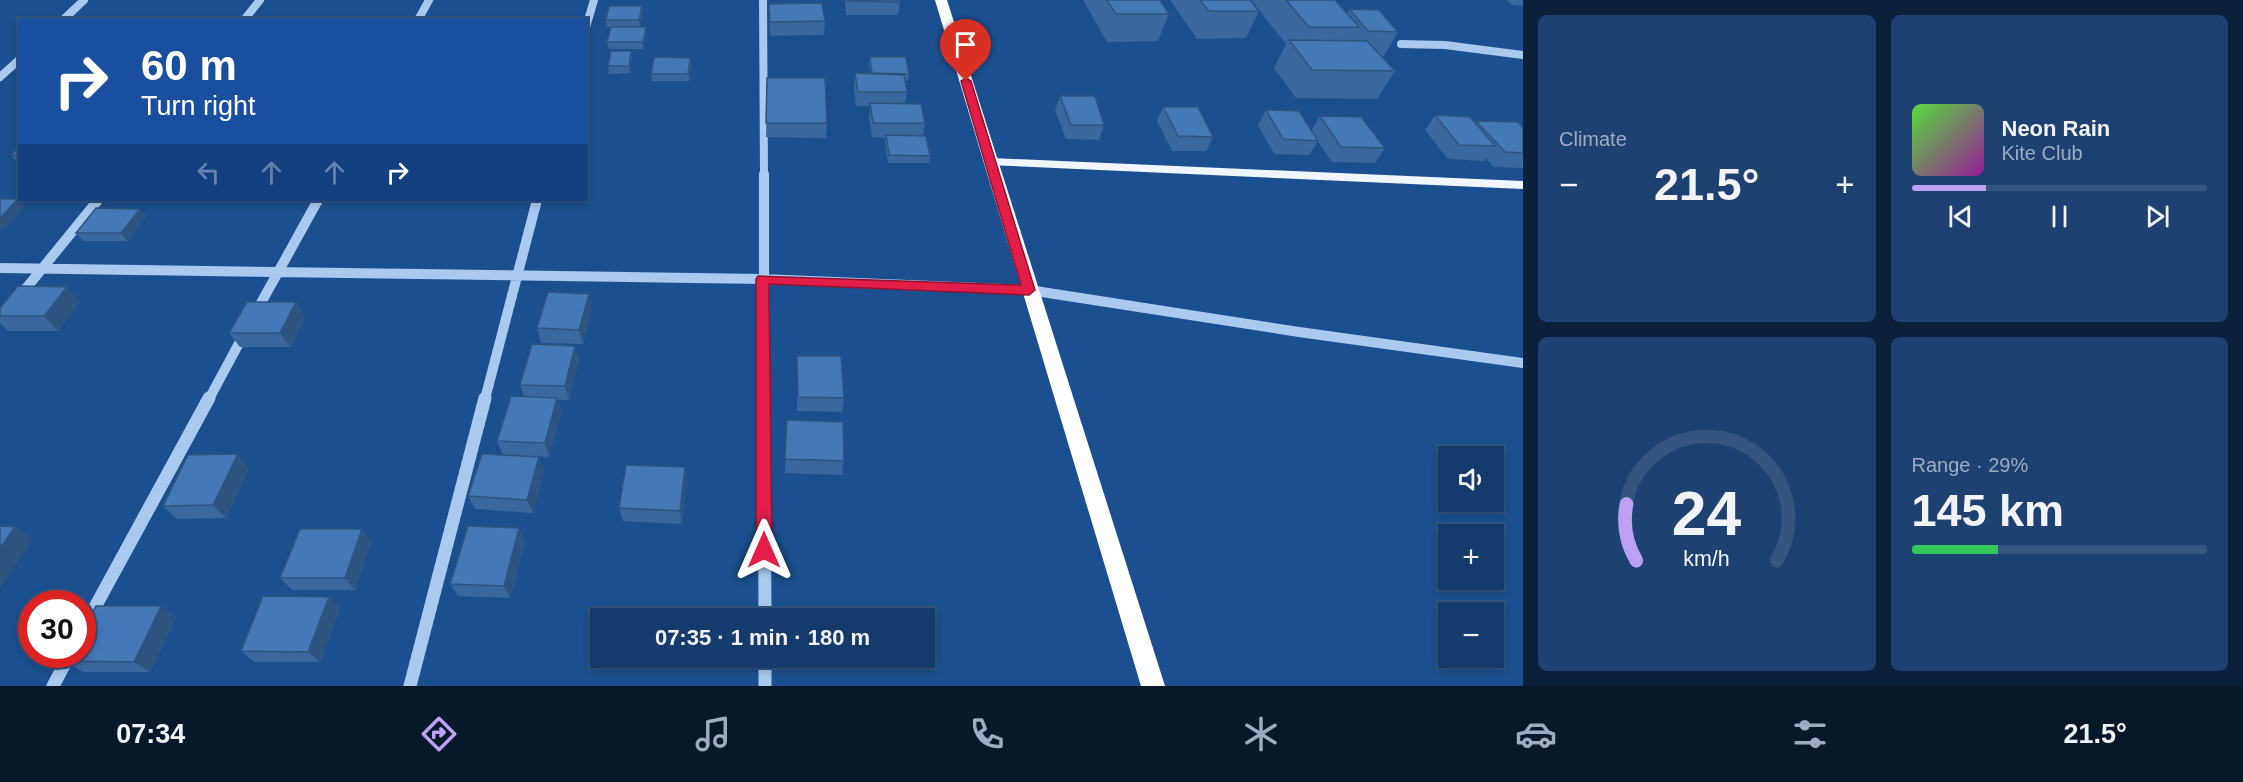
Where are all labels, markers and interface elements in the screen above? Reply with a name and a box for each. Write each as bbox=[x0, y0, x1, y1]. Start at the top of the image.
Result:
pin bbox=[940, 19, 991, 81]
icon: arrive bbox=[949, 28, 982, 61]
icon: right bbox=[42, 42, 120, 120]
text: 60 m bbox=[141, 42, 237, 89]
text: Turn right bbox=[141, 91, 256, 121]
text: Neon Rain bbox=[2002, 116, 2110, 141]
text: Climate bbox=[1559, 128, 1627, 150]
text: Kite Club bbox=[2002, 142, 2083, 164]
icon: left bbox=[192, 156, 225, 189]
icon: ahead bbox=[255, 156, 288, 189]
icon: ahead bbox=[318, 156, 351, 189]
icon: right bbox=[381, 156, 414, 189]
text: 21.5° bbox=[1654, 159, 1760, 210]
text: − bbox=[1559, 166, 1578, 203]
text: + bbox=[1835, 166, 1855, 203]
icon: previous bbox=[1944, 200, 1977, 233]
icon: pause bbox=[2043, 200, 2076, 233]
icon: next bbox=[2141, 200, 2174, 233]
map controls bbox=[1438, 446, 1504, 668]
button: sound bbox=[1438, 446, 1504, 512]
text: Range · 29% bbox=[1912, 454, 2028, 476]
text: 24 bbox=[1672, 479, 1742, 548]
text: 145 km bbox=[1912, 485, 2064, 536]
position arrow bbox=[732, 518, 796, 582]
button: + bbox=[1438, 524, 1504, 590]
text: km/h bbox=[1684, 547, 1730, 571]
speed limit sign: 30 bbox=[18, 590, 96, 668]
button: − bbox=[1438, 602, 1504, 668]
text: 07:35 · 1 min · 180 m bbox=[655, 625, 870, 650]
icon: directions bbox=[418, 713, 460, 755]
icon: music bbox=[692, 713, 734, 755]
icon: phone bbox=[966, 713, 1008, 755]
icon: climate bbox=[1240, 713, 1282, 755]
icon: car bbox=[1515, 713, 1557, 755]
icon: filters bbox=[1789, 713, 1831, 755]
text: 07:34 bbox=[116, 719, 185, 749]
text: 21.5° bbox=[2063, 719, 2127, 749]

